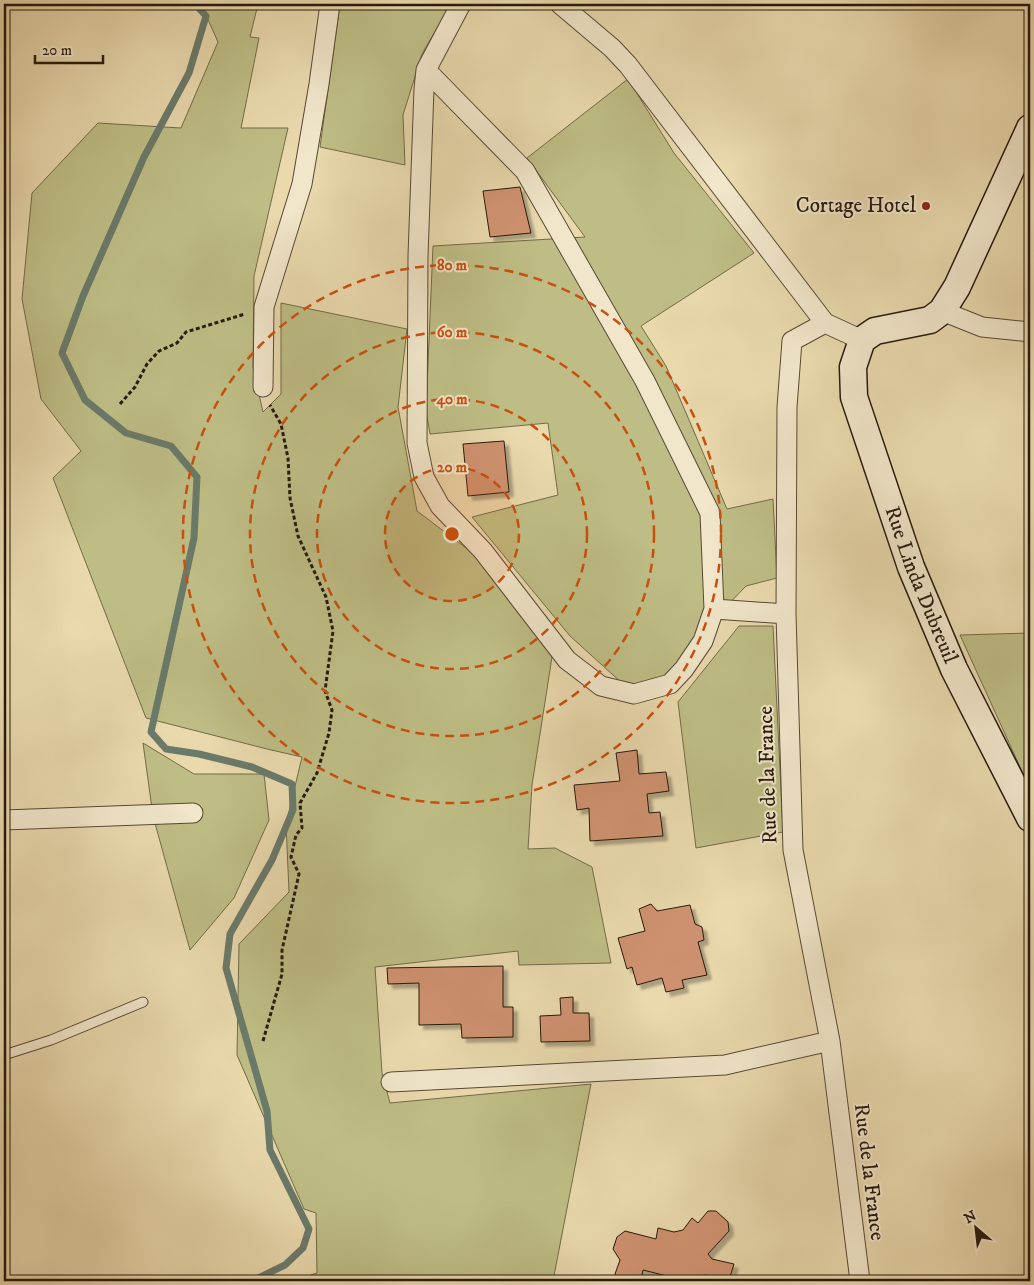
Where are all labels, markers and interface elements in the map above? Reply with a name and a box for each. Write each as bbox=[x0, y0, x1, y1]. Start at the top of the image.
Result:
scale bar bbox=[35, 32, 102, 64]
text: 20 m bbox=[42, 41, 72, 60]
place label: Cortage Hotel bbox=[796, 193, 917, 219]
marker: Cortage Hotel bbox=[920, 200, 932, 212]
text: 80 m bbox=[437, 256, 468, 275]
text: 60 m bbox=[437, 323, 468, 342]
text: 40 m bbox=[435, 390, 468, 409]
text: 20 m bbox=[437, 458, 468, 477]
street label: Rue Linda Dubreuil bbox=[879, 503, 963, 668]
centre of rings bbox=[443, 525, 461, 543]
street label: Rue de la France bbox=[753, 705, 783, 844]
street label: Rue de la France bbox=[848, 1102, 890, 1242]
north arrow bbox=[952, 1202, 1002, 1252]
text: N bbox=[961, 1207, 980, 1228]

